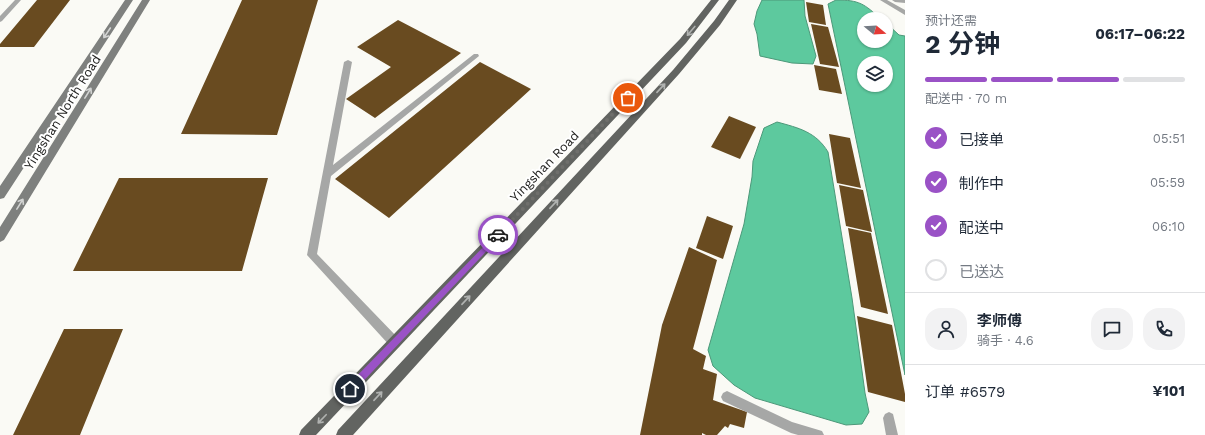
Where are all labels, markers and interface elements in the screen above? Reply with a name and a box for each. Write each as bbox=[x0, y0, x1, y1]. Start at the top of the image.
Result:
north arrow bbox=[857, 12, 893, 48]
map controls bbox=[857, 12, 893, 92]
text: 预计还需 bbox=[925, 13, 977, 28]
one-way arrow bbox=[687, 25, 696, 36]
text: 06:17–06:22 bbox=[1095, 25, 1185, 43]
one-way arrow bbox=[103, 27, 112, 38]
text: 2 分钟 bbox=[925, 29, 1000, 59]
street label: Yingshan North Road bbox=[21, 52, 104, 172]
button: layers bbox=[857, 56, 893, 92]
pin bbox=[611, 81, 645, 115]
one-way arrow bbox=[656, 83, 666, 93]
one-way arrow bbox=[85, 87, 93, 99]
icon: bag bbox=[617, 87, 639, 109]
text: 配送中 · 70 m bbox=[925, 91, 1007, 106]
icon: check bbox=[925, 127, 947, 149]
street label: Yingshan Road bbox=[507, 128, 582, 205]
text: 已接单 bbox=[959, 131, 1004, 149]
text: 05:51 bbox=[1153, 131, 1185, 146]
icon: check bbox=[925, 171, 947, 193]
text: 制作中 bbox=[959, 175, 1004, 193]
text: 05:59 bbox=[1150, 175, 1185, 190]
one-way arrow bbox=[17, 198, 25, 210]
one-way arrow bbox=[549, 200, 558, 210]
courier bbox=[478, 215, 518, 255]
icon: check bbox=[925, 215, 947, 237]
text: 配送中 bbox=[959, 219, 1004, 237]
text: 06:10 bbox=[1152, 219, 1185, 234]
icon: car bbox=[487, 224, 509, 246]
text: 已送达 bbox=[959, 263, 1004, 281]
one-way arrow bbox=[462, 295, 471, 305]
button: person bbox=[925, 308, 967, 350]
button: chat bbox=[1091, 308, 1133, 350]
button: phone bbox=[1143, 308, 1185, 350]
text: 李师傅 bbox=[977, 312, 1022, 330]
text: 骑手 · 4.6 bbox=[977, 333, 1034, 348]
pin bbox=[333, 372, 367, 406]
icon: home bbox=[339, 378, 361, 400]
text: ¥101 bbox=[1152, 382, 1185, 400]
text: 订单 #6579 bbox=[925, 383, 1005, 401]
one-way arrow bbox=[374, 391, 383, 401]
one-way arrow bbox=[317, 414, 327, 424]

